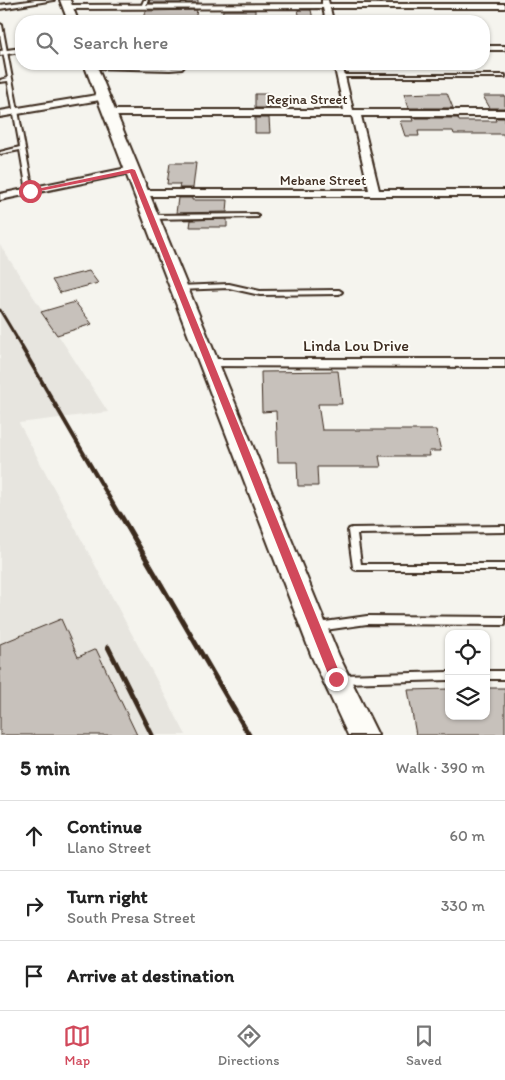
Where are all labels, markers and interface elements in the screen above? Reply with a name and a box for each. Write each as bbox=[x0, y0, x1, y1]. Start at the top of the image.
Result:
search box bbox=[15, 15, 490, 70]
icon: search bbox=[33, 29, 61, 57]
text: Search here bbox=[73, 31, 168, 54]
street label: Regina Street bbox=[267, 91, 347, 108]
street label: Mebane Street bbox=[280, 172, 366, 189]
route start bbox=[19, 180, 42, 203]
street label: Linda Lou Drive bbox=[303, 336, 409, 355]
map controls bbox=[445, 630, 490, 720]
button: locate bbox=[445, 630, 490, 675]
route end bbox=[325, 668, 348, 691]
button: layers bbox=[445, 675, 490, 720]
text: 5 min bbox=[20, 755, 70, 780]
text: Walk · 390 m bbox=[396, 758, 485, 777]
text: Continue bbox=[67, 815, 142, 838]
icon: ahead bbox=[20, 822, 48, 850]
text: 60 m bbox=[450, 826, 485, 845]
text: Llano Street bbox=[67, 838, 151, 857]
text: Turn right bbox=[67, 885, 148, 908]
icon: right bbox=[20, 892, 48, 920]
text: 330 m bbox=[441, 896, 485, 915]
text: South Presa Street bbox=[67, 908, 196, 927]
icon: arrive bbox=[20, 962, 48, 990]
text: Arrive at destination bbox=[67, 964, 234, 987]
tab: Map bbox=[63, 1022, 91, 1069]
tab: Directions bbox=[218, 1022, 279, 1069]
tab: Saved bbox=[406, 1022, 442, 1069]

